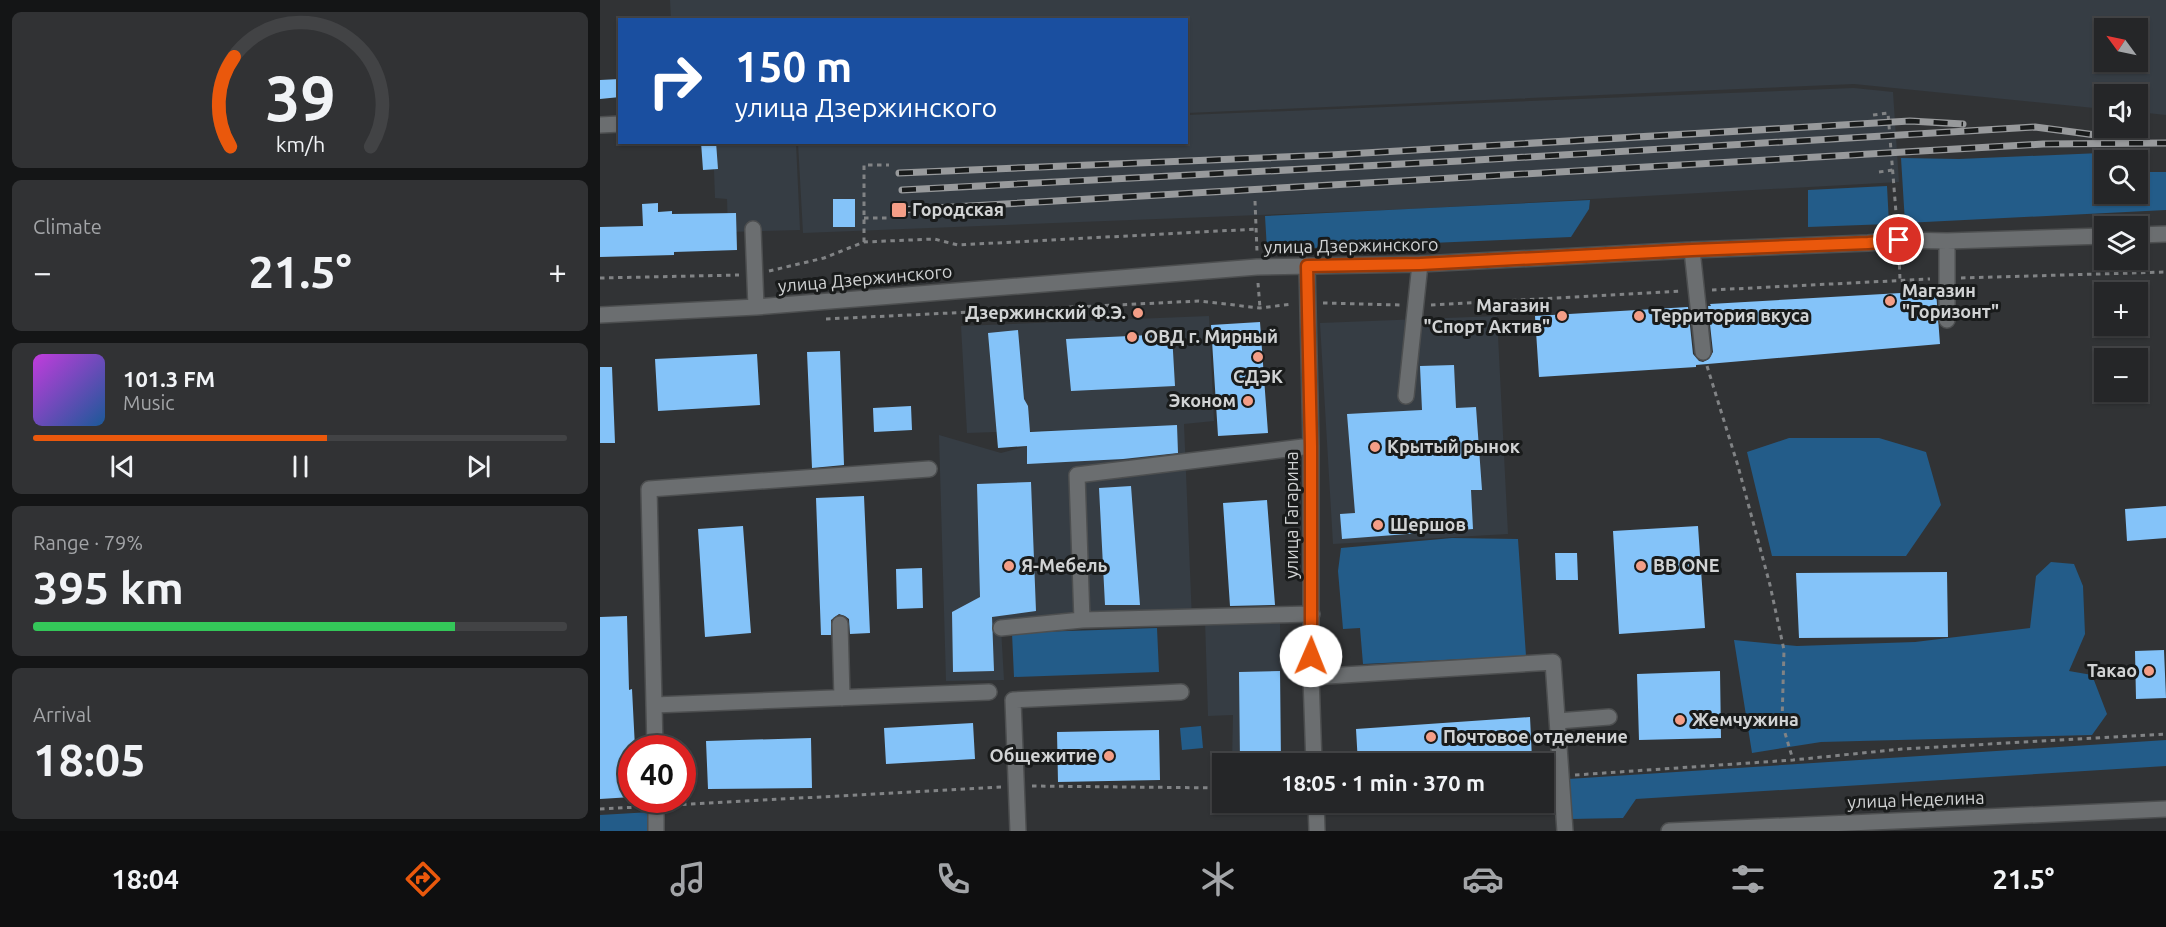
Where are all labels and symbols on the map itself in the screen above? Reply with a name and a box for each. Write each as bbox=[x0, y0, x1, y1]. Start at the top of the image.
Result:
north arrow bbox=[2094, 18, 2148, 72]
place label: Городская bbox=[912, 199, 1004, 219]
marker: Городская bbox=[890, 201, 908, 219]
pin bbox=[1873, 214, 1924, 265]
street label: улица Дзержинского bbox=[1263, 233, 1439, 257]
street label: улица Дзержинского bbox=[777, 260, 953, 296]
place label: Магазин "Горизонт" bbox=[1902, 280, 1999, 321]
marker: Магазин "Горизонт" bbox=[1883, 294, 1897, 308]
place label: Магазин "Спорт Актив" bbox=[1423, 295, 1550, 336]
place label: Дзержинский Ф.Э. bbox=[965, 302, 1126, 322]
place label: Территория вкуса bbox=[1651, 305, 1810, 325]
marker: Дзержинский Ф.Э. bbox=[1131, 306, 1145, 320]
marker: Магазин "Спорт Актив" bbox=[1555, 309, 1569, 323]
marker: Территория вкуса bbox=[1632, 309, 1646, 323]
place label: ОВД г. Мирный bbox=[1144, 326, 1278, 346]
marker: ОВД г. Мирный bbox=[1125, 330, 1139, 344]
marker: СДЭК bbox=[1251, 350, 1265, 364]
place label: СДЭК bbox=[1233, 366, 1283, 386]
place label: Эконом bbox=[1169, 390, 1236, 410]
marker: Эконом bbox=[1241, 394, 1255, 408]
place label: Крытый рынок bbox=[1387, 436, 1521, 456]
marker: Крытый рынок bbox=[1368, 440, 1382, 454]
street label: улица Гагарина bbox=[1281, 451, 1301, 579]
place label: Шершов bbox=[1390, 514, 1466, 534]
marker: Шершов bbox=[1371, 518, 1385, 532]
place label: Я-Мебель bbox=[1021, 555, 1108, 575]
place label: BB ONE bbox=[1653, 555, 1720, 575]
marker: Я-Мебель bbox=[1002, 559, 1016, 573]
marker: BB ONE bbox=[1634, 559, 1648, 573]
position arrow bbox=[1279, 624, 1343, 688]
place label: Такао bbox=[2087, 660, 2137, 680]
marker: Такао bbox=[2142, 664, 2156, 678]
place label: Жемчужина bbox=[1692, 709, 1799, 729]
marker: Жемчужина bbox=[1673, 713, 1687, 727]
place label: Почтовое отделение bbox=[1443, 726, 1628, 746]
marker: Почтовое отделение bbox=[1424, 730, 1438, 744]
speed limit sign: 40 bbox=[618, 735, 696, 813]
place label: Общежитие bbox=[990, 745, 1097, 765]
marker: Общежитие bbox=[1102, 749, 1116, 763]
street label: улица Неделина bbox=[1847, 787, 1985, 811]

